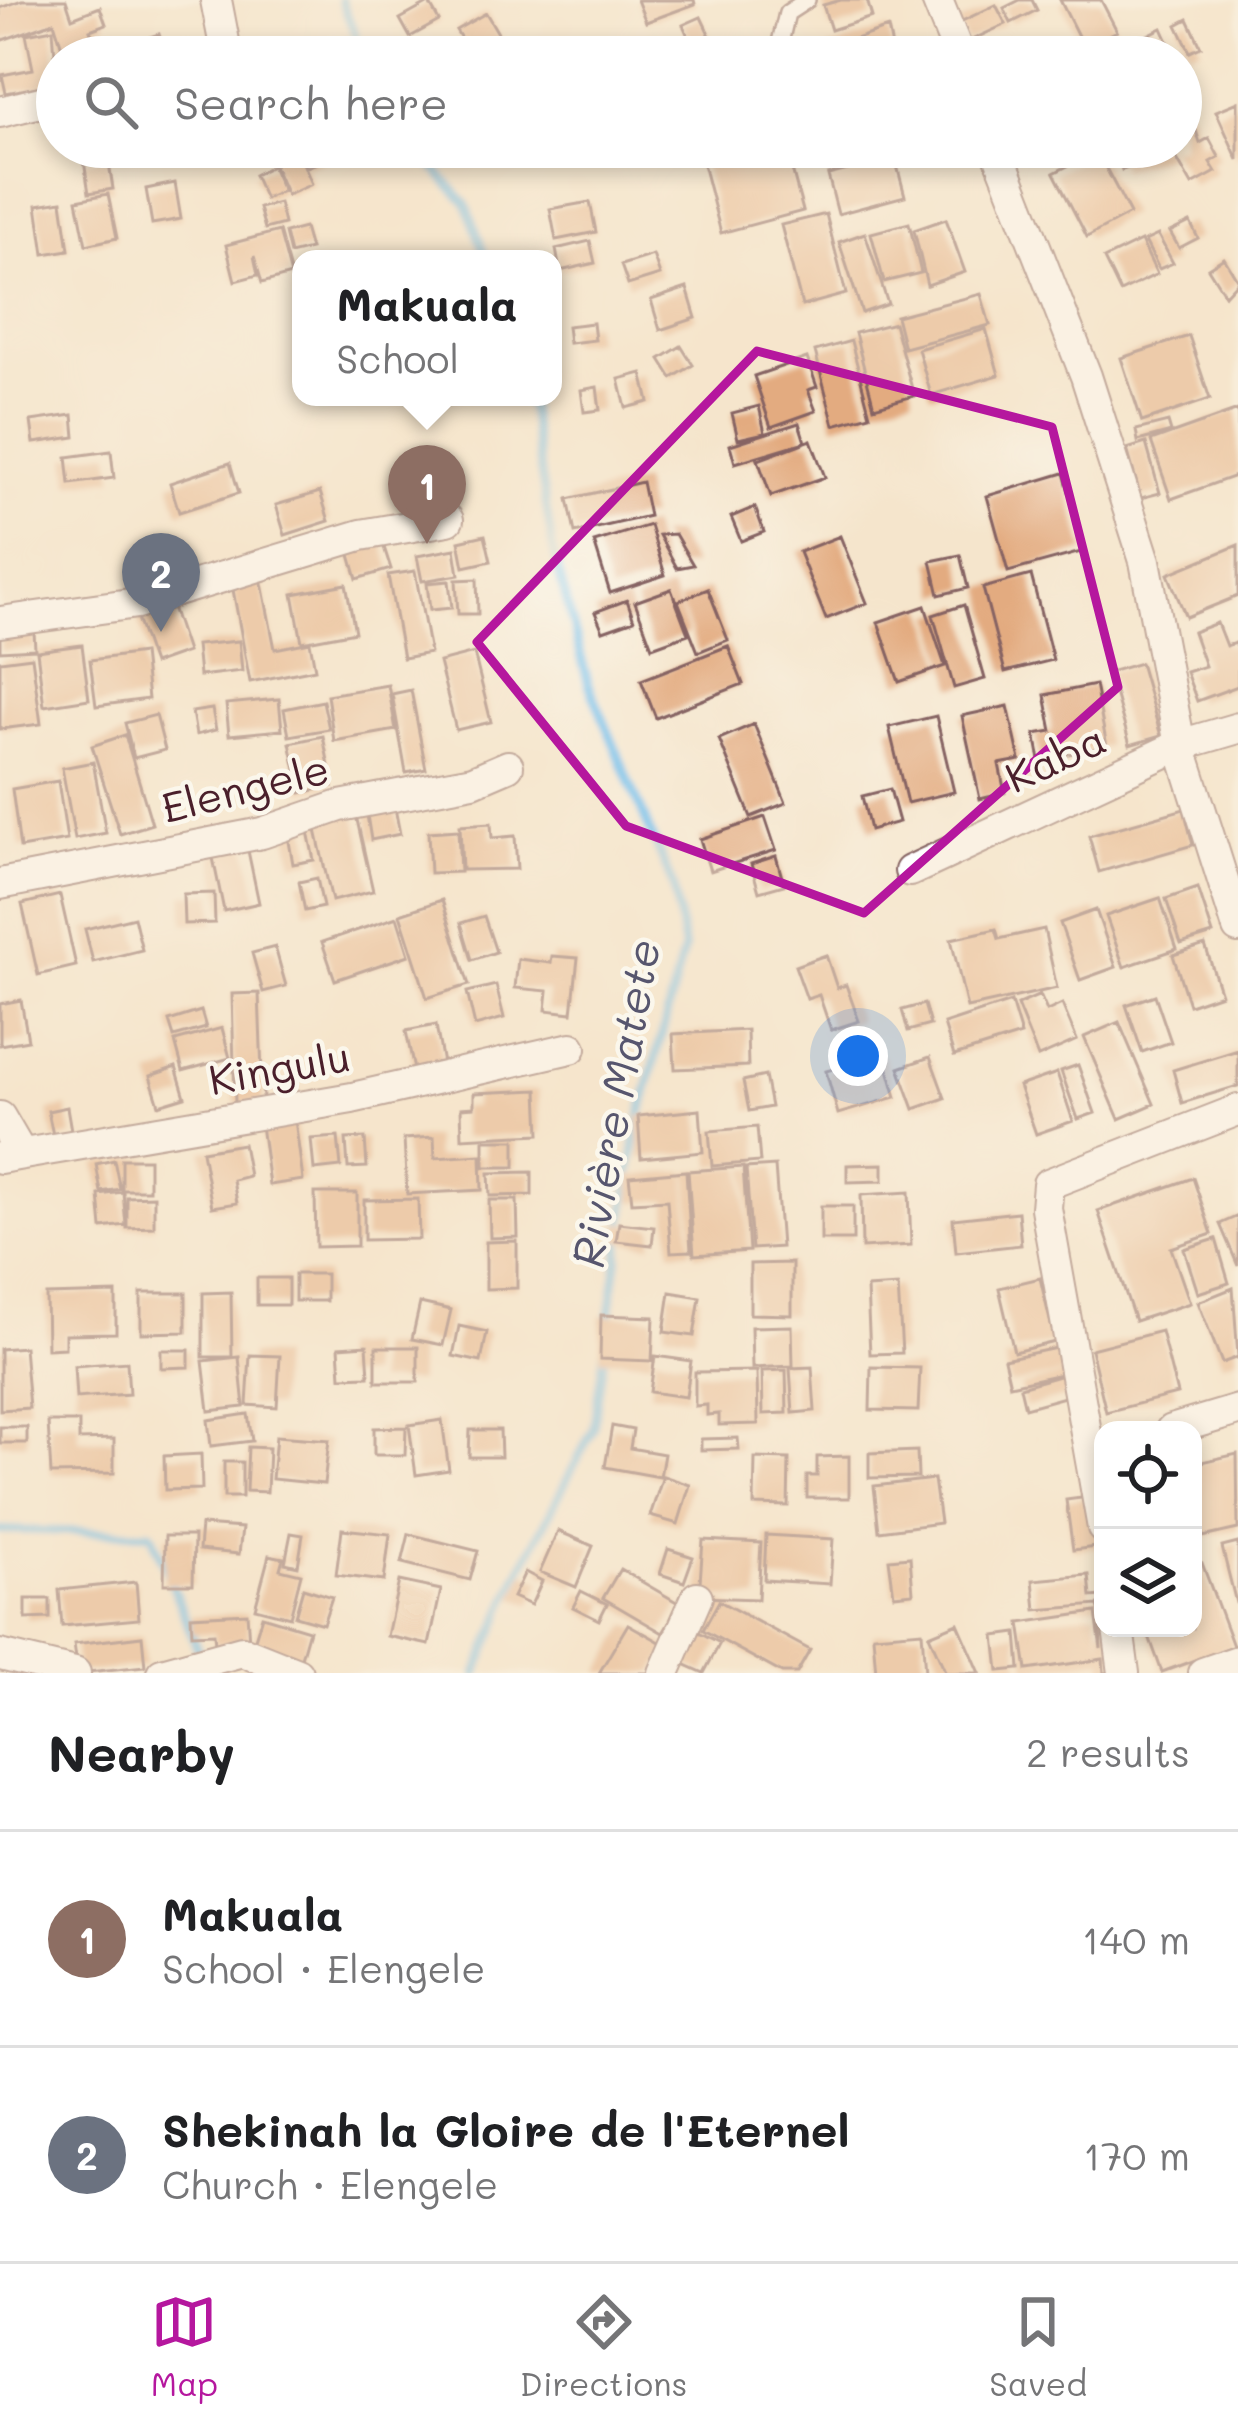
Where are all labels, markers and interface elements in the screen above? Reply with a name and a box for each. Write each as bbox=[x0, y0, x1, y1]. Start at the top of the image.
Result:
search box bbox=[36, 36, 1202, 168]
icon: search bbox=[78, 69, 144, 135]
text: Search here bbox=[174, 73, 448, 131]
popup bbox=[292, 250, 562, 406]
text: Makuala bbox=[336, 274, 518, 332]
text: School bbox=[336, 332, 459, 383]
pin: 1 bbox=[388, 445, 466, 544]
pin: 2 bbox=[122, 533, 200, 632]
street label: Kaba bbox=[996, 710, 1114, 804]
street label: Elengele bbox=[155, 740, 335, 834]
water label: Rivière Matete bbox=[557, 934, 671, 1272]
your location bbox=[828, 1026, 888, 1086]
street label: Kingulu bbox=[204, 1028, 354, 1106]
map controls bbox=[1094, 1421, 1202, 1637]
button: locate bbox=[1094, 1421, 1202, 1529]
button: layers bbox=[1094, 1529, 1202, 1637]
text: Nearby bbox=[48, 1718, 235, 1785]
text: 2 results bbox=[1026, 1726, 1190, 1777]
text: Makuala bbox=[162, 1884, 344, 1942]
text: 1 bbox=[78, 1913, 96, 1964]
text: 140 m bbox=[1082, 1913, 1190, 1964]
text: School · Elengele bbox=[162, 1942, 485, 1993]
text: Shekinah la Gloire de l'Eternel bbox=[162, 2100, 850, 2158]
text: 2 bbox=[76, 2129, 98, 2180]
text: 170 m bbox=[1083, 2129, 1190, 2180]
text: Church · Elengele bbox=[162, 2158, 498, 2209]
tab: Map bbox=[151, 2289, 218, 2404]
tab: Directions bbox=[520, 2289, 687, 2404]
tab: Saved bbox=[989, 2289, 1087, 2404]

